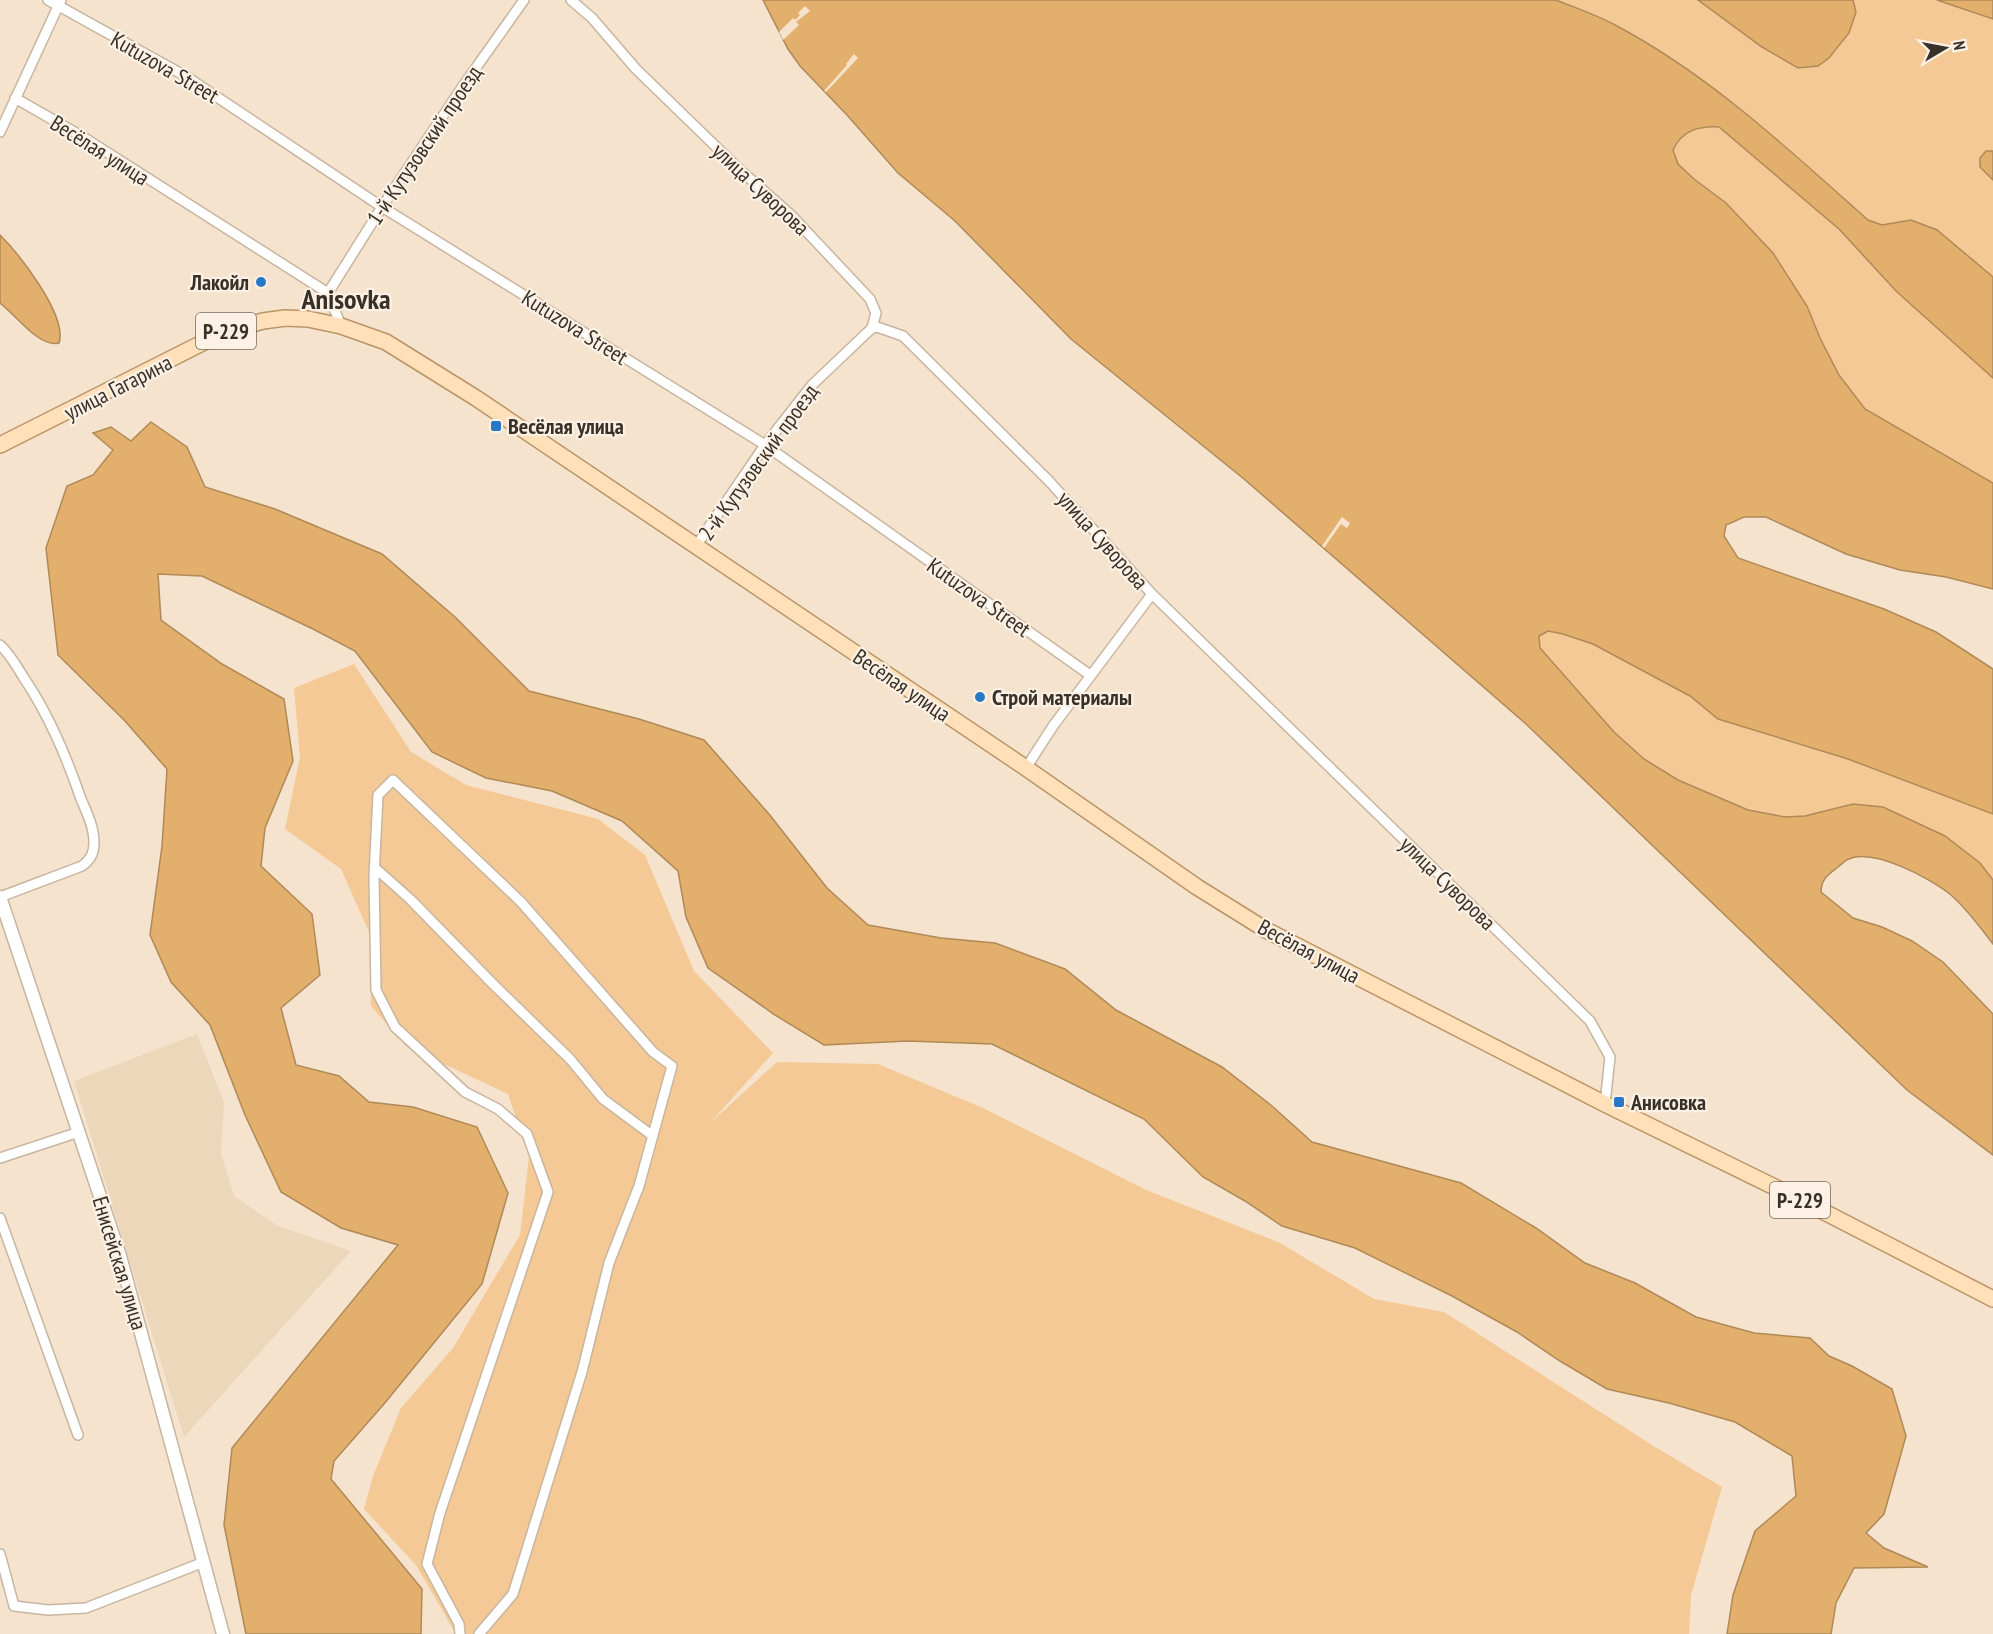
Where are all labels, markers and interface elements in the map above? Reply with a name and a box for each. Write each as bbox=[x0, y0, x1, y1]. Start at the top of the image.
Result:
north arrow bbox=[1915, 18, 1975, 78]
street label: Kutuzova Street bbox=[106, 25, 224, 109]
text: N bbox=[1949, 39, 1970, 51]
street label: 1-й Кутузовский проезд bbox=[360, 60, 488, 230]
street label: Весёлая улица bbox=[45, 109, 155, 191]
street label: улица Суворова bbox=[706, 137, 816, 241]
place label: Лакойл bbox=[190, 268, 249, 296]
marker: Лакойл bbox=[254, 275, 268, 289]
district label: Anisovka bbox=[300, 280, 391, 317]
street label: Kutuzova Street bbox=[517, 283, 633, 371]
road number: Р-229 bbox=[196, 313, 256, 349]
street label: улица Гагарина bbox=[59, 348, 177, 426]
street label: 2-й Кутузовский проезд bbox=[692, 378, 824, 546]
place label: Весёлая улица bbox=[508, 412, 624, 440]
marker: Весёлая улица bbox=[489, 419, 503, 433]
street label: улица Суворова bbox=[1051, 485, 1155, 595]
street label: Kutuzova Street bbox=[922, 551, 1036, 643]
street label: Весёлая улица bbox=[848, 642, 956, 728]
place label: Строй материалы bbox=[992, 683, 1132, 711]
marker: Строй материалы bbox=[973, 690, 987, 704]
street label: улица Суворова bbox=[1394, 830, 1502, 936]
street label: Весёлая улица bbox=[1253, 912, 1365, 990]
place label: Анисовка bbox=[1630, 1088, 1706, 1116]
marker: Анисовка bbox=[1612, 1095, 1626, 1109]
road number: Р-229 bbox=[1770, 1182, 1830, 1218]
street label: Енисейская улица bbox=[86, 1193, 154, 1333]

